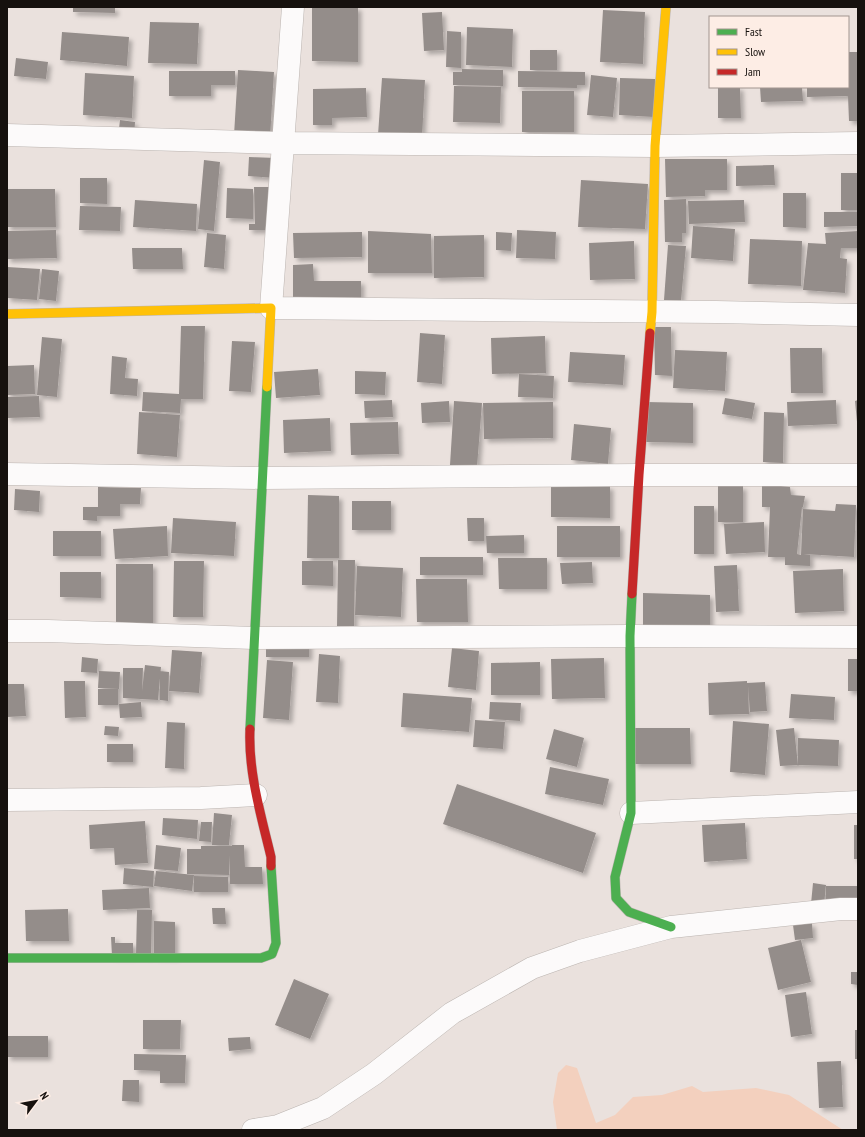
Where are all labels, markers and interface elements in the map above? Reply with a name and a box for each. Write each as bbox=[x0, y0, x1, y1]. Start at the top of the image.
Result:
legend bbox=[709, 16, 849, 88]
text: Fast bbox=[745, 24, 763, 39]
text: Slow bbox=[745, 44, 766, 59]
text: Jam bbox=[744, 64, 761, 79]
north arrow bbox=[16, 1081, 56, 1121]
text: N bbox=[37, 1089, 52, 1102]

